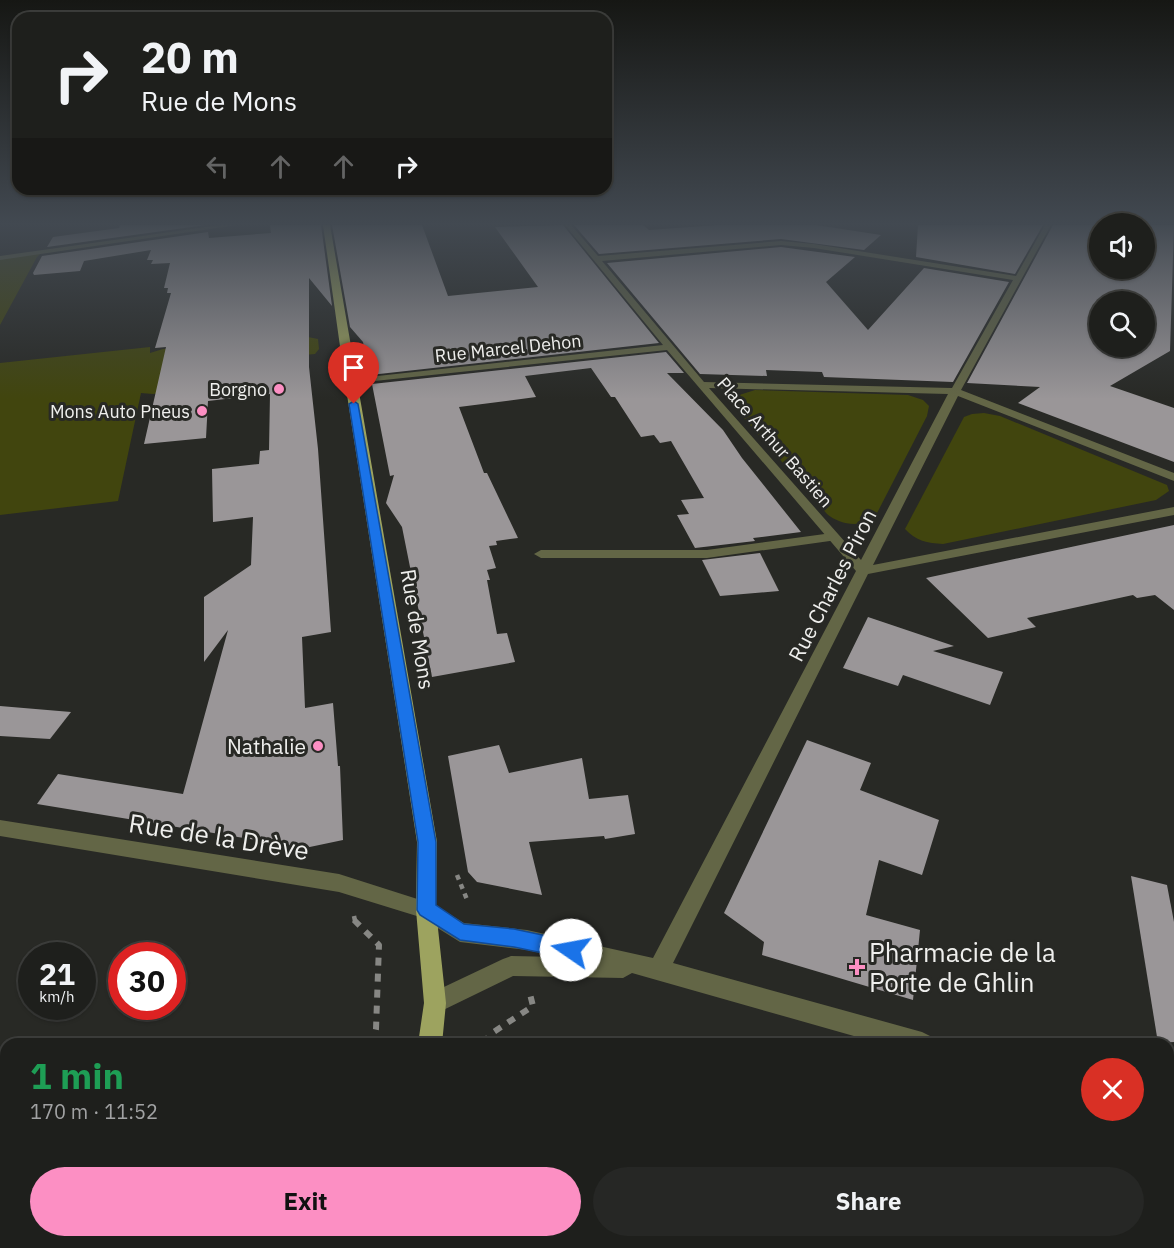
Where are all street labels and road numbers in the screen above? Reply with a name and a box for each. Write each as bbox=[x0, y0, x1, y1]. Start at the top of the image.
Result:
street label: Rue Marcel Dehon bbox=[434, 329, 582, 367]
street label: Place Arthur Bastien bbox=[712, 372, 838, 512]
street label: Rue Charles Piron bbox=[782, 504, 882, 666]
street label: Rue de Mons bbox=[395, 567, 441, 691]
street label: Rue de la Drève bbox=[126, 805, 312, 867]

